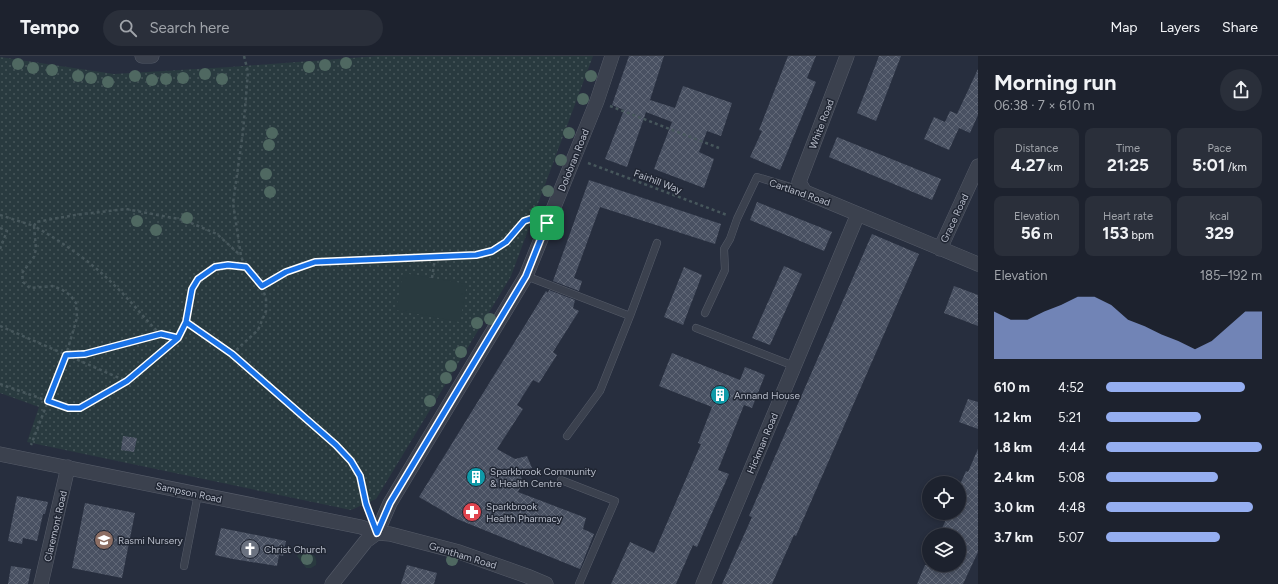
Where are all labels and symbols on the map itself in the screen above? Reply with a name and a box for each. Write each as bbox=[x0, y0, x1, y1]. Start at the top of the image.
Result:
street label: White Road bbox=[806, 97, 837, 151]
street label: Dolobran Road bbox=[555, 127, 592, 193]
street label: Fairhill Way bbox=[632, 166, 684, 197]
street label: Cartland Road bbox=[768, 176, 832, 209]
street label: Grace Road bbox=[937, 192, 971, 245]
pin bbox=[530, 206, 564, 240]
building icon: Annand House bbox=[709, 384, 731, 406]
place label: Annand House bbox=[734, 389, 800, 402]
street label: Hickman Road bbox=[744, 411, 781, 476]
place label: Sparkbrook Community & Health Centre bbox=[490, 465, 597, 490]
building icon: Sparkbrook Community & Health Centre bbox=[465, 466, 487, 488]
street label: Sampson Road bbox=[155, 479, 223, 506]
street label: Claremont Road bbox=[41, 489, 70, 563]
place label: Sparkbrook Health Pharmacy bbox=[486, 500, 563, 525]
pharmacy icon: Sparkbrook Health Pharmacy bbox=[461, 501, 483, 523]
school or university icon: Rasmi Nursery bbox=[93, 529, 115, 551]
place label: Rasmi Nursery bbox=[118, 534, 184, 547]
church icon: Christ Church bbox=[239, 538, 261, 560]
street label: Grantham Road bbox=[427, 539, 498, 572]
place label: Christ Church bbox=[264, 543, 327, 556]

